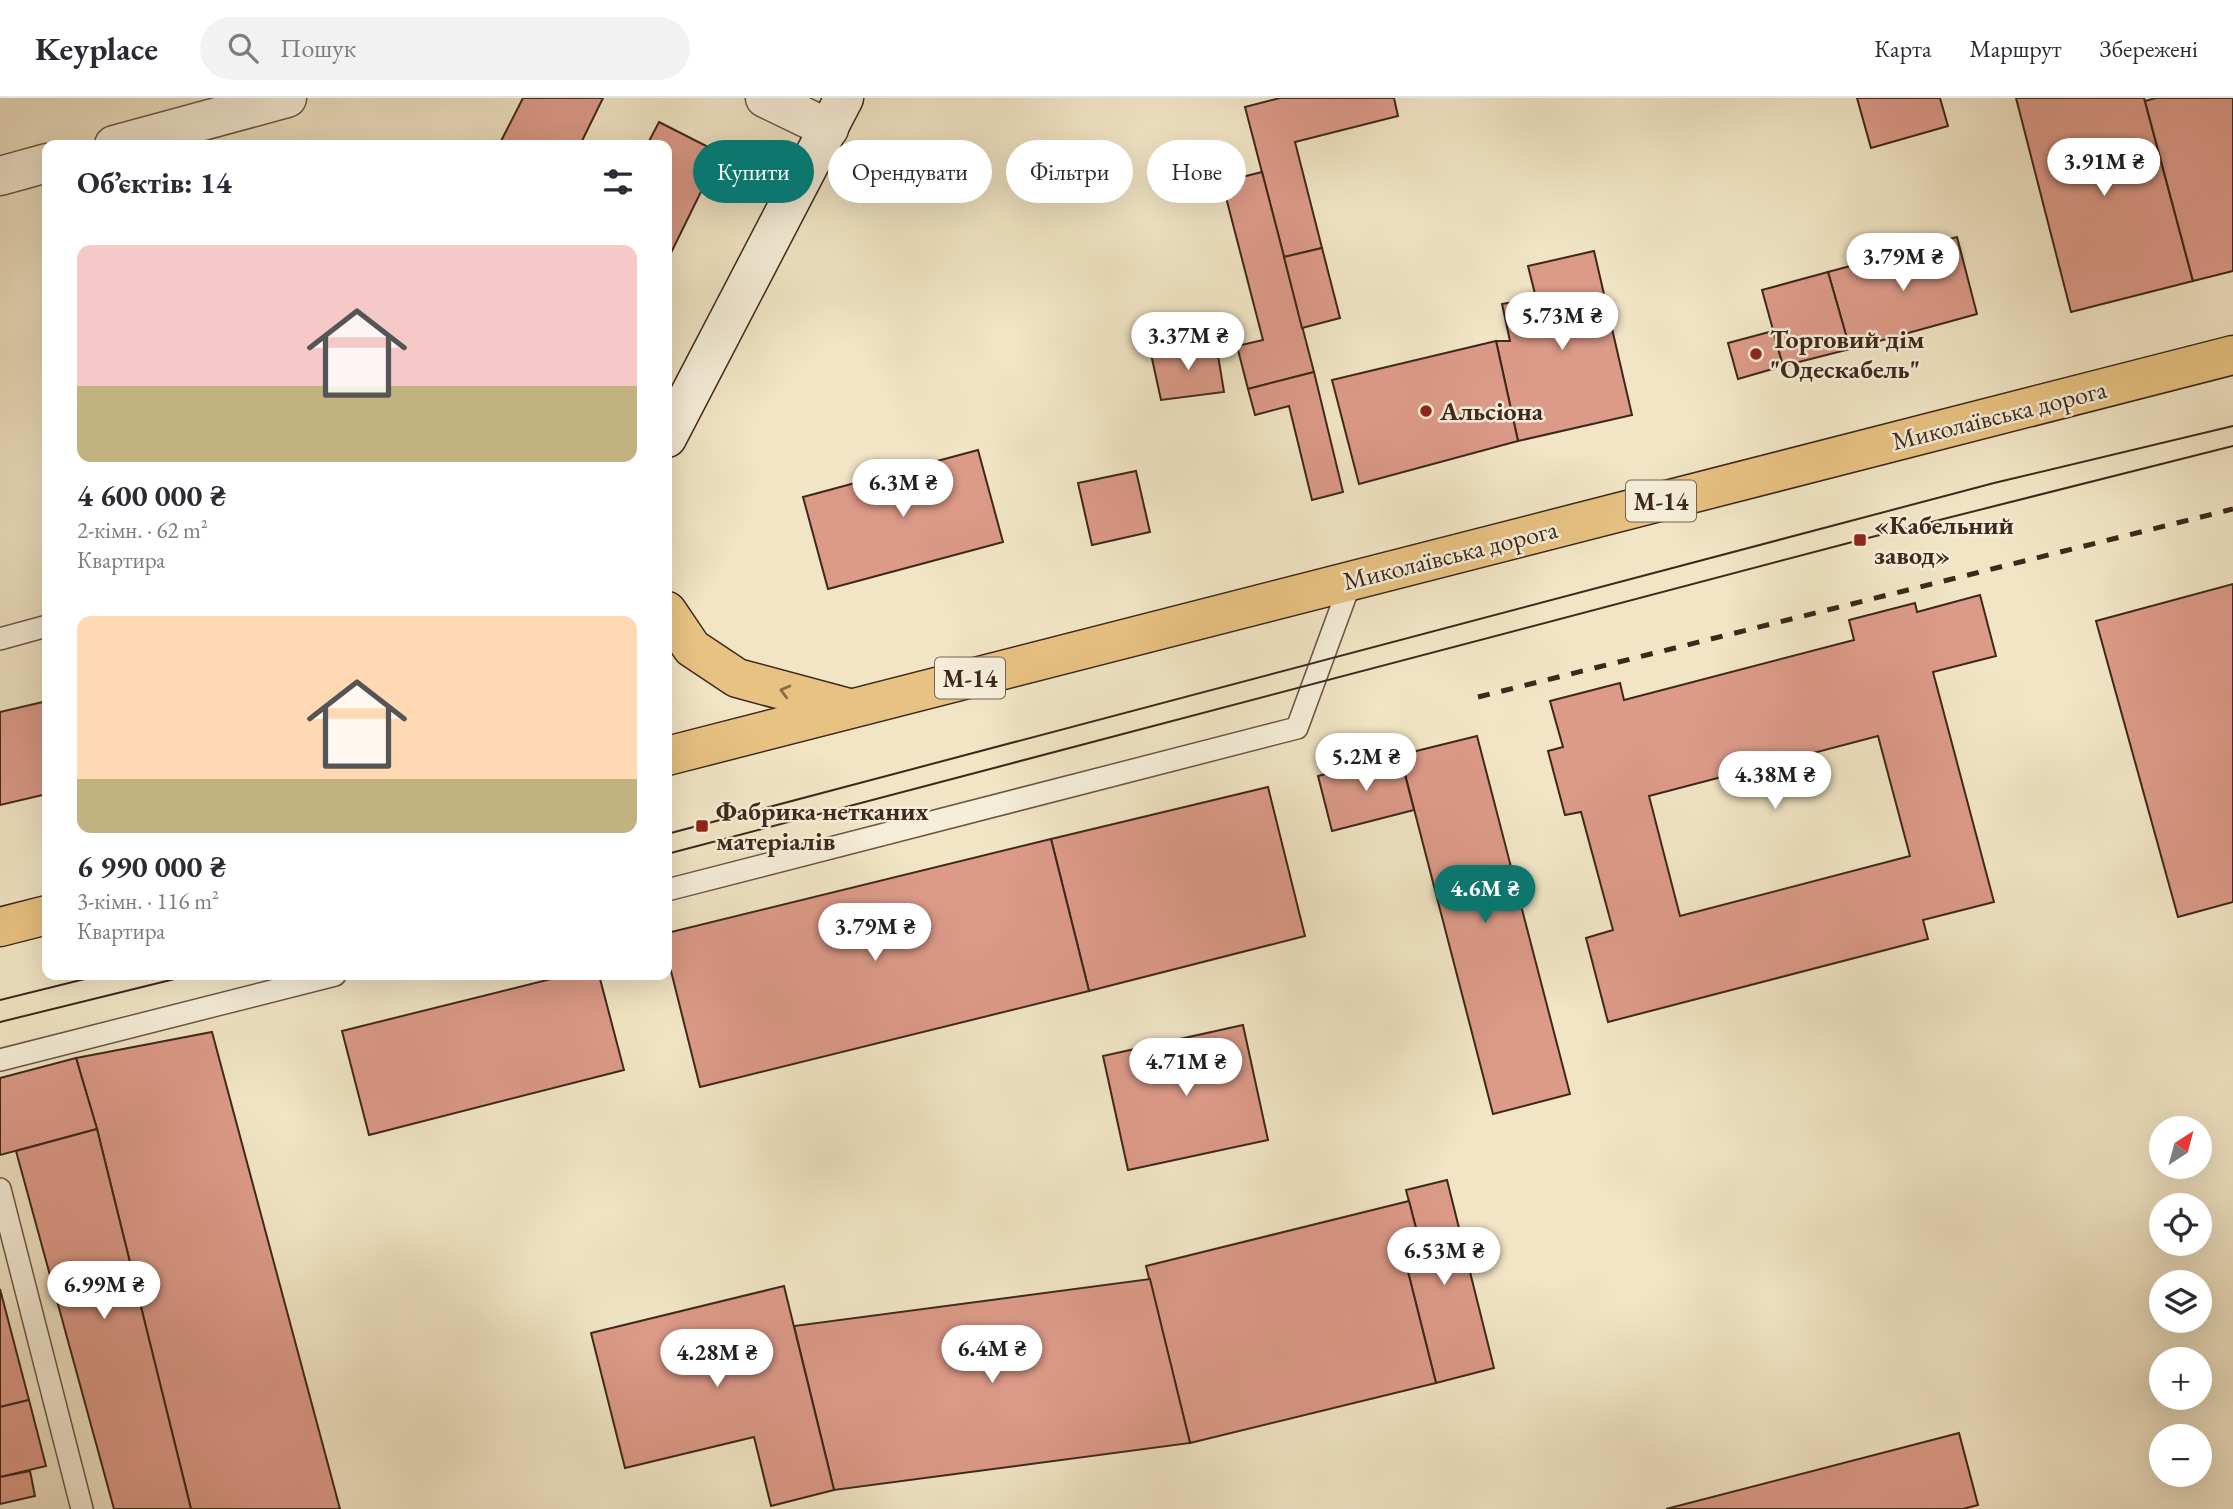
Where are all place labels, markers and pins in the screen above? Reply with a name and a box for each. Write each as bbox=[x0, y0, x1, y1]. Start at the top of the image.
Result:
pin: 3.91M ₴ bbox=[2039, 139, 2169, 198]
pin: 3.79M ₴ bbox=[1838, 234, 1968, 293]
pin: 5.73M ₴ bbox=[1497, 292, 1627, 352]
pin: 3.37M ₴ bbox=[1123, 313, 1253, 372]
place label: Торговий дім "Одескабель" bbox=[1770, 322, 1925, 386]
marker: Торговий дім "Одескабель" bbox=[1748, 346, 1764, 362]
place label: Альсіона bbox=[1439, 394, 1544, 428]
marker: Альсіона bbox=[1418, 403, 1434, 419]
pin: 6.3M ₴ bbox=[846, 460, 960, 519]
place label: «Кабельний завод» bbox=[1874, 508, 2014, 572]
marker: «Кабельний завод» bbox=[1852, 532, 1868, 548]
pin: 5.2M ₴ bbox=[1309, 734, 1423, 793]
pin: 4.38M ₴ bbox=[1710, 752, 1840, 811]
place label: Фабрика нетканих матеріалів bbox=[716, 794, 929, 858]
marker: Фабрика нетканих матеріалів bbox=[694, 818, 710, 834]
pin: 4.6M ₴ bbox=[1428, 866, 1542, 925]
pin: 3.79M ₴ bbox=[810, 904, 940, 963]
pin: 4.71M ₴ bbox=[1121, 1038, 1251, 1098]
pin: 6.53M ₴ bbox=[1379, 1228, 1509, 1287]
pin: 6.99M ₴ bbox=[39, 1262, 169, 1321]
pin: 6.4M ₴ bbox=[935, 1326, 1049, 1385]
pin: 4.28M ₴ bbox=[652, 1330, 782, 1389]

